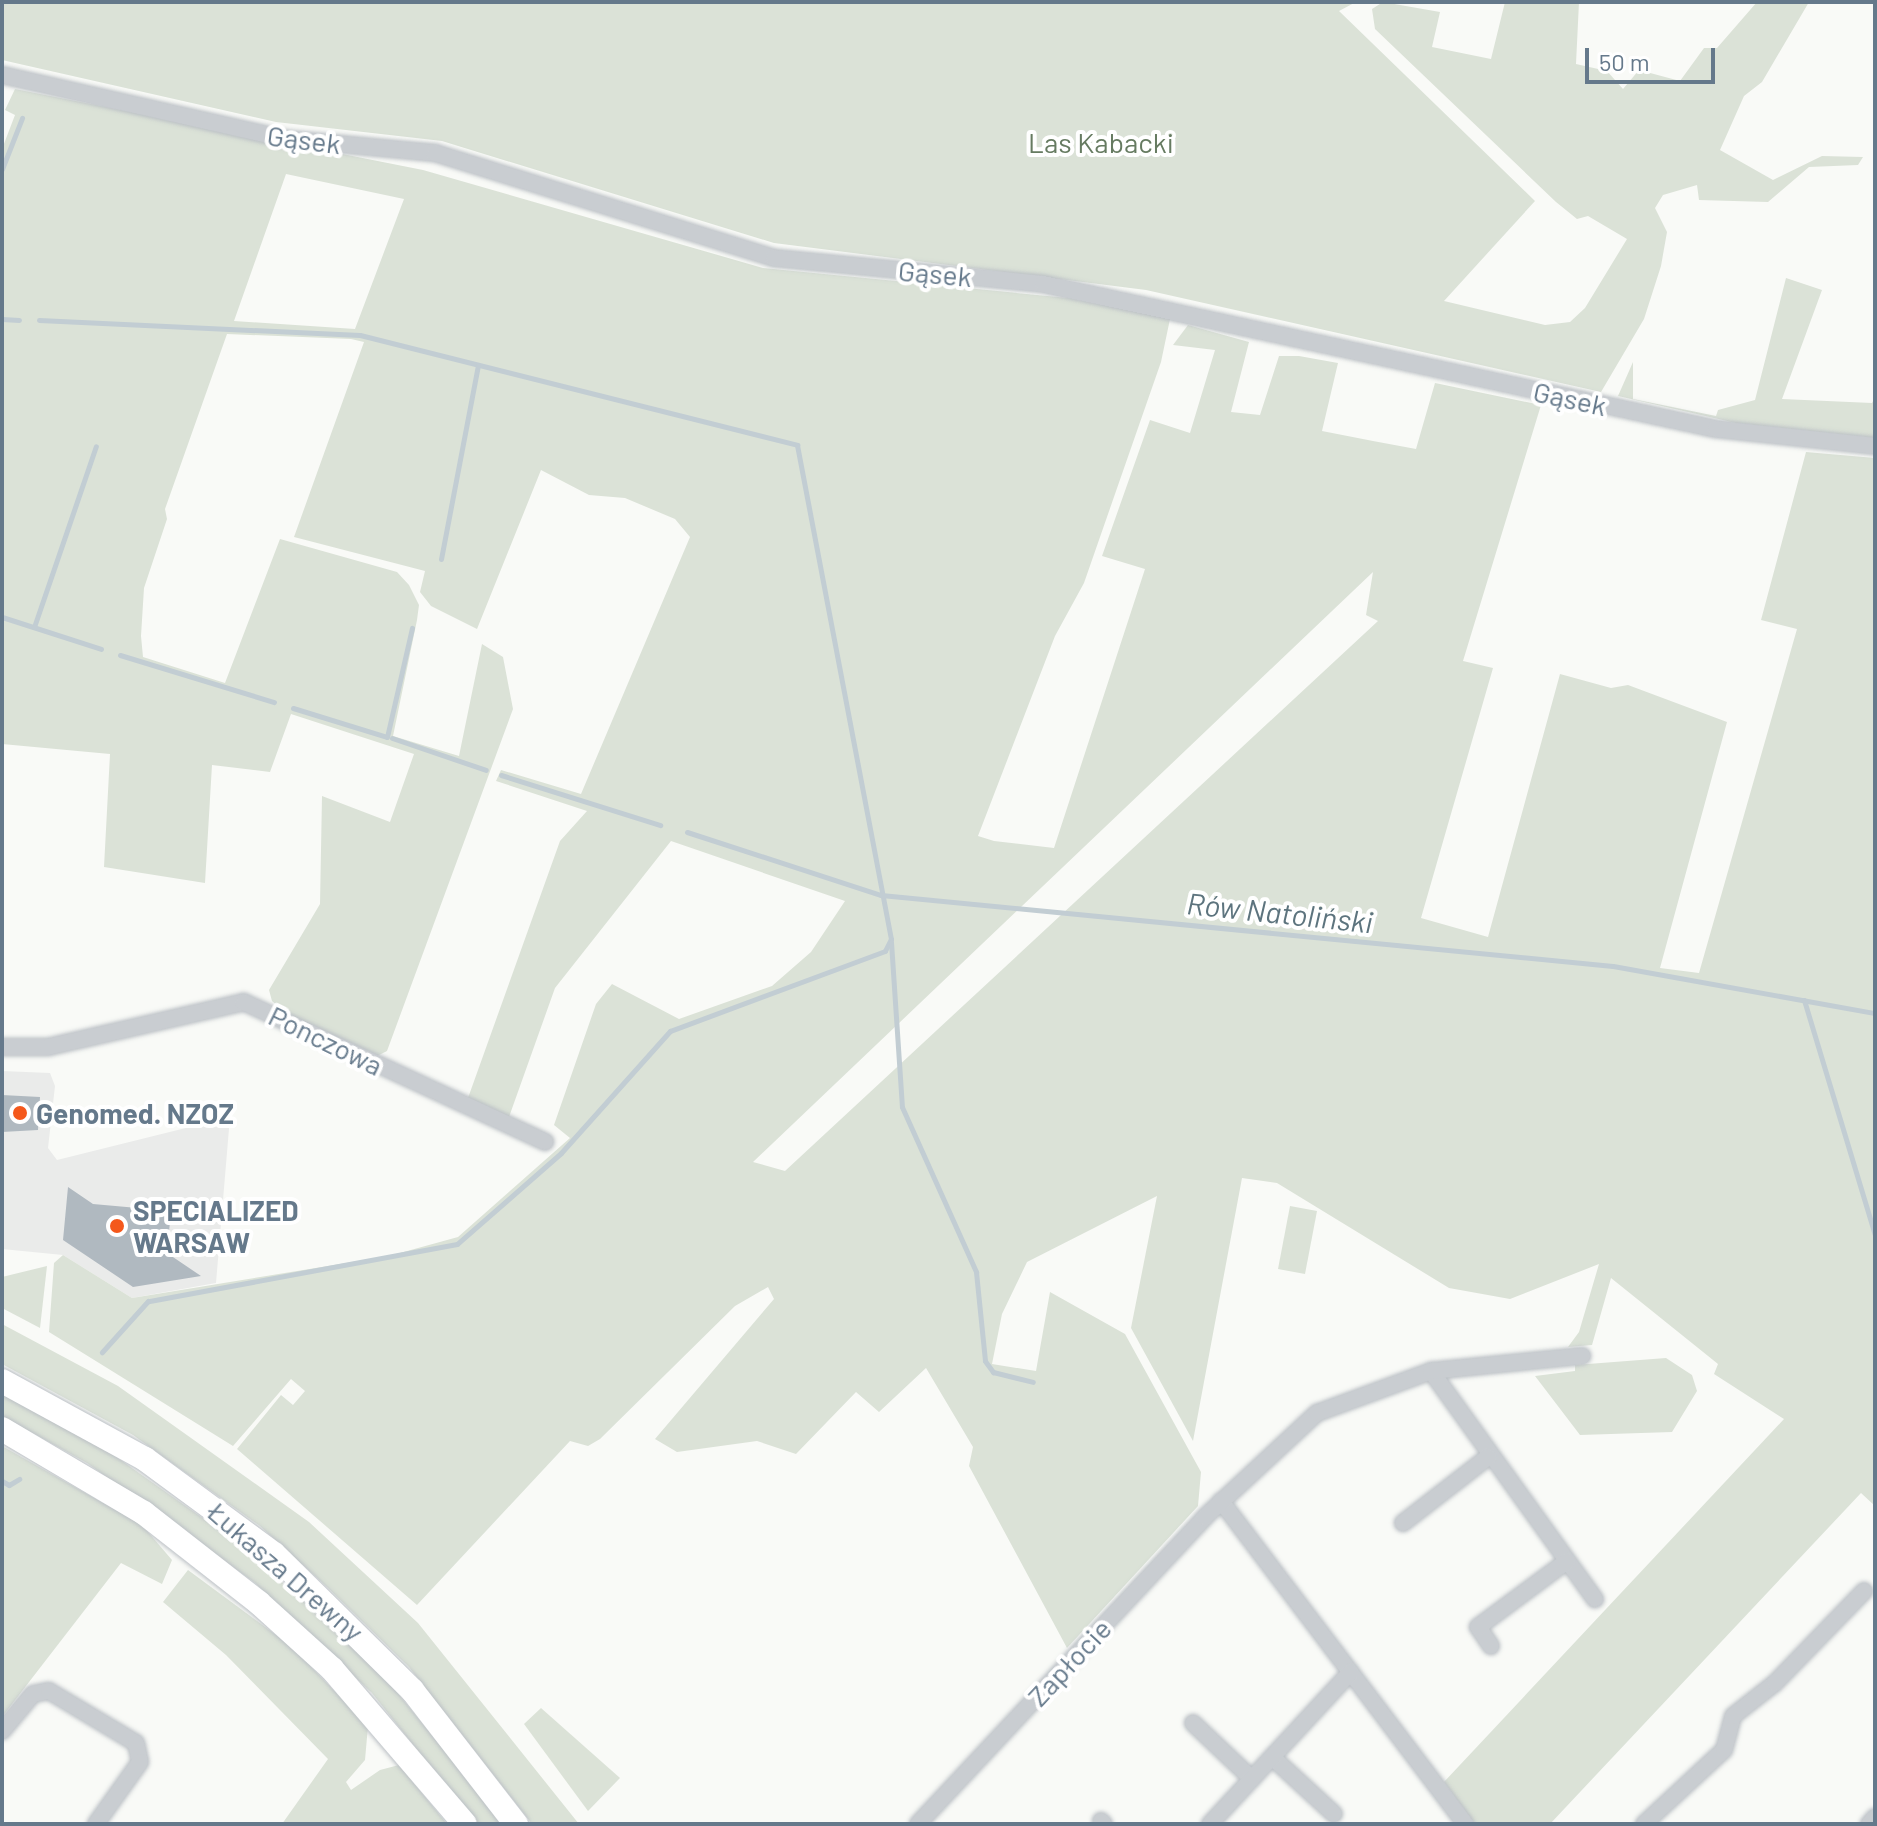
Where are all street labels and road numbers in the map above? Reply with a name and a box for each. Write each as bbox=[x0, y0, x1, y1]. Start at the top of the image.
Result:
street label: Gąsek bbox=[265, 118, 343, 160]
street label: Gąsek bbox=[897, 253, 973, 293]
street label: Gąsek bbox=[1530, 374, 1610, 422]
street label: Ponczowa bbox=[264, 998, 388, 1082]
street label: Łukasza Drewny bbox=[201, 1494, 371, 1648]
street label: Zapłocie bbox=[1020, 1612, 1118, 1712]

